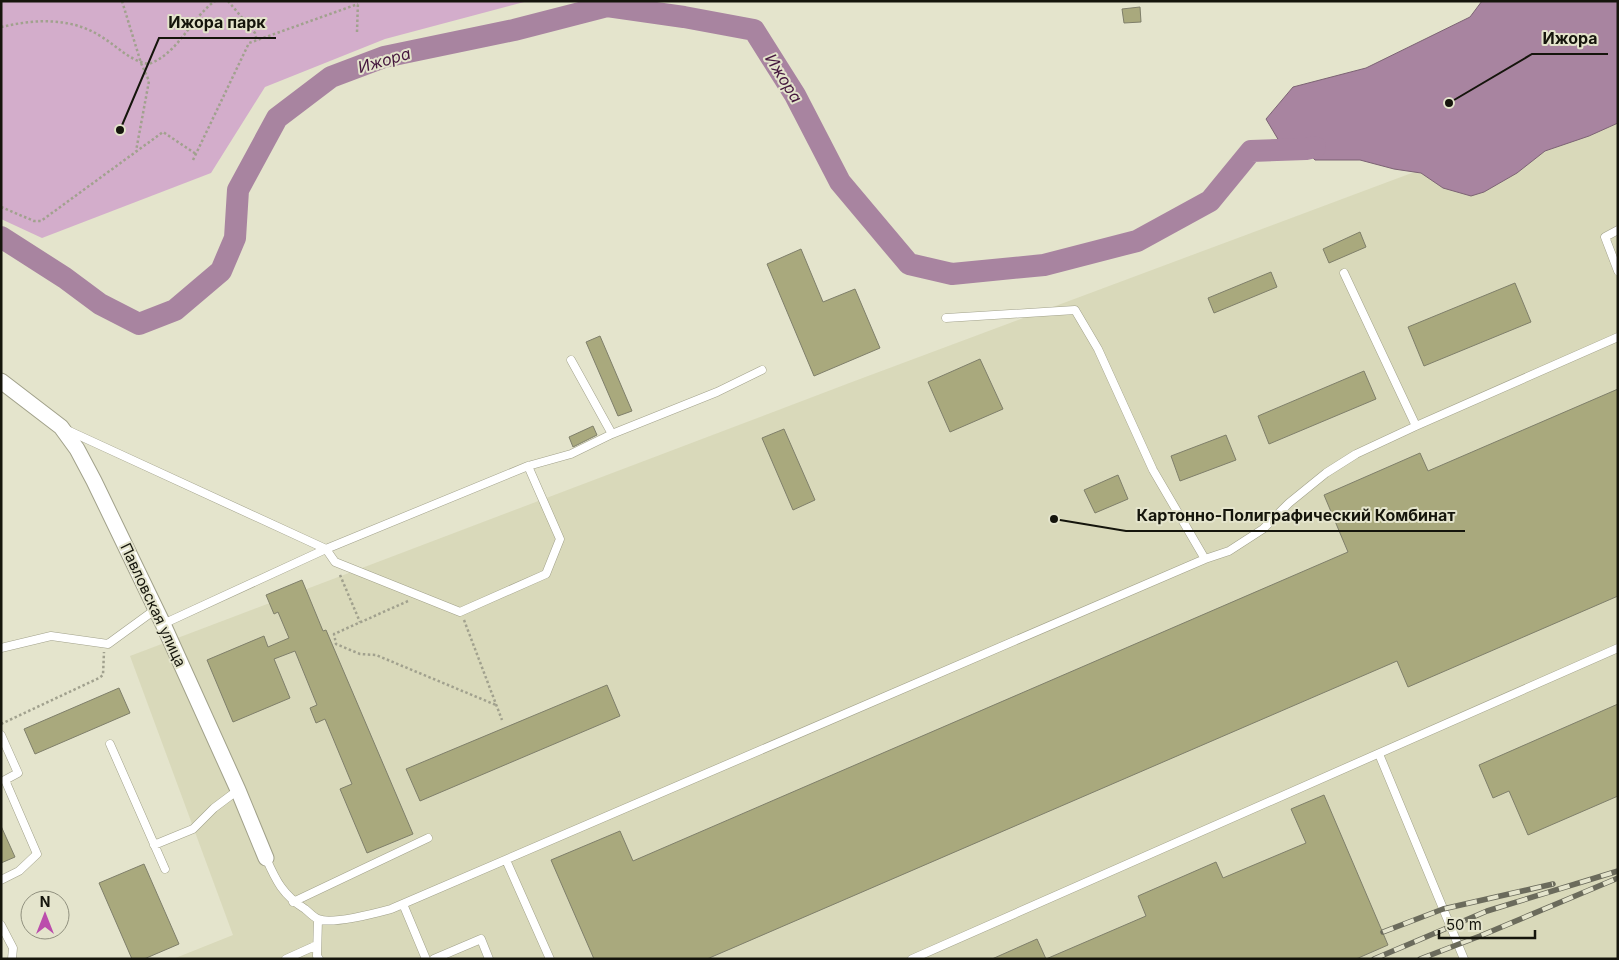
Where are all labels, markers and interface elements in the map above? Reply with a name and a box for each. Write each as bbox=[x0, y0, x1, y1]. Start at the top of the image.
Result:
callout: Ижора парк bbox=[159, 7, 276, 38]
text: Ижора парк bbox=[168, 12, 266, 32]
callout: Ижора bbox=[1532, 23, 1608, 54]
text: Ижора bbox=[1542, 28, 1598, 48]
water label: Ижора bbox=[355, 43, 413, 77]
water label: Ижора bbox=[761, 50, 807, 106]
callout: Картонно-Полиграфический Комбинат bbox=[1126, 500, 1465, 531]
text: Картонно-Полиграфический Комбинат bbox=[1137, 505, 1455, 525]
street label: Павловская улица bbox=[116, 540, 190, 670]
north arrow bbox=[20, 890, 70, 940]
text: N bbox=[40, 893, 50, 910]
scale bar bbox=[1439, 908, 1535, 940]
text: 50 m bbox=[1446, 915, 1482, 934]

